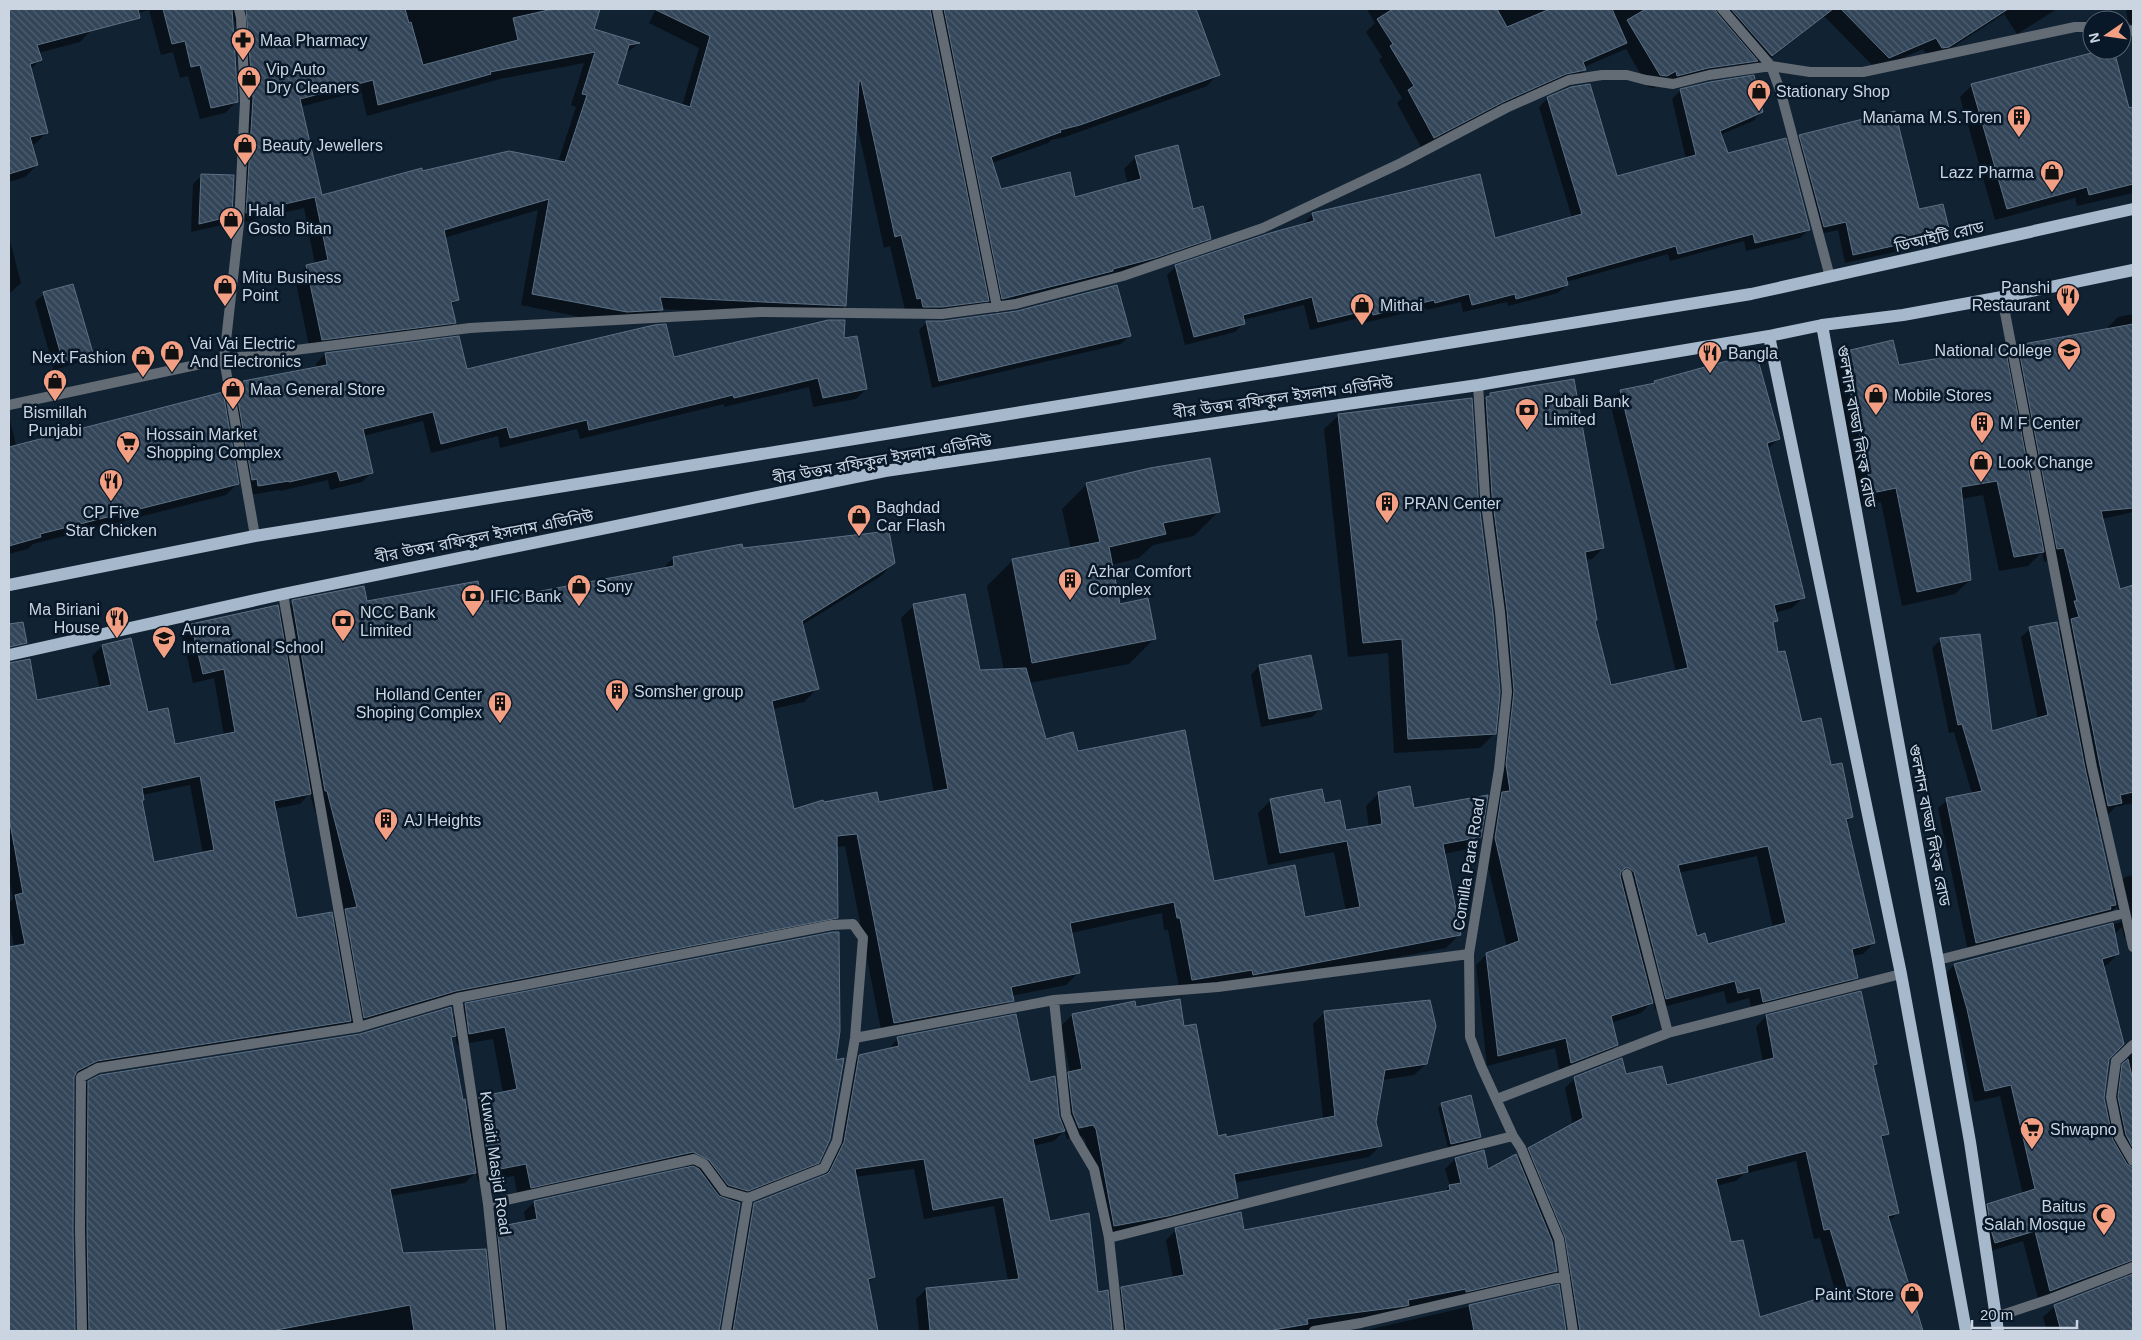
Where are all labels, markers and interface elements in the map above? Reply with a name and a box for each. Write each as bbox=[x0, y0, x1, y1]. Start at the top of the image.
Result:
north arrow bbox=[2082, 10, 2132, 60]
pharmacy icon: Maa Pharmacy bbox=[230, 27, 256, 61]
text: N bbox=[2085, 31, 2103, 45]
place label: Maa Pharmacy bbox=[260, 32, 368, 49]
place label: Vip Auto Dry Cleaners bbox=[266, 61, 359, 96]
shop icon: Vip Auto Dry Cleaners bbox=[236, 65, 262, 99]
shop icon: Stationary Shop bbox=[1746, 78, 1772, 112]
place label: Stationary Shop bbox=[1776, 83, 1890, 100]
building icon: Manama M.S.Toren bbox=[2006, 104, 2032, 138]
place label: Manama M.S.Toren bbox=[1862, 109, 2002, 126]
shop icon: Beauty Jewellers bbox=[232, 132, 258, 166]
place label: Beauty Jewellers bbox=[262, 137, 383, 154]
shop icon: Lazz Pharma bbox=[2039, 159, 2065, 193]
place label: Lazz Pharma bbox=[1940, 164, 2034, 181]
place label: Halal Gosto Bitan bbox=[248, 202, 332, 237]
shop icon: Halal Gosto Bitan bbox=[218, 206, 244, 240]
street label: ডিআইটি রোড bbox=[1892, 217, 1986, 255]
place label: Mitu Business Point bbox=[242, 269, 342, 304]
shop icon: Mitu Business Point bbox=[212, 273, 238, 307]
place label: Panshi Restaurant bbox=[1972, 279, 2051, 314]
restaurant icon: Panshi Restaurant bbox=[2055, 283, 2081, 317]
shop icon: Mithai bbox=[1349, 292, 1375, 326]
place label: Mithai bbox=[1380, 297, 1423, 314]
place label: Vai Vai Electric And Electronics bbox=[190, 335, 301, 370]
school or university icon: National College bbox=[2056, 337, 2082, 371]
shop icon: Vai Vai Electric And Electronics bbox=[159, 339, 185, 373]
restaurant icon: Bangla bbox=[1697, 340, 1723, 374]
place label: National College bbox=[1935, 342, 2052, 359]
street label: গুলশান বাড্ডা লিংক রোড bbox=[1834, 343, 1880, 509]
shop icon: Next Fashion bbox=[130, 344, 156, 378]
place label: Bangla bbox=[1728, 345, 1778, 362]
place label: Next Fashion bbox=[32, 349, 126, 366]
shop icon: Bismillah Punjabi bbox=[42, 368, 68, 402]
street label: বীর উত্তম রফিকুল ইসলাম এভিনিউ bbox=[1171, 373, 1395, 422]
shop icon: Maa General Store bbox=[220, 376, 246, 410]
place label: Maa General Store bbox=[250, 381, 385, 398]
shop icon: Mobile Stores bbox=[1863, 382, 1889, 416]
place label: Mobile Stores bbox=[1894, 387, 1992, 404]
place label: Pubali Bank Limited bbox=[1544, 393, 1630, 428]
bank icon: Pubali Bank Limited bbox=[1514, 397, 1540, 431]
place label: Bismillah Punjabi bbox=[23, 404, 87, 439]
building icon: M F Center bbox=[1969, 410, 1995, 444]
place label: M F Center bbox=[2000, 415, 2081, 432]
place label: Hossain Market Shopping Complex bbox=[146, 426, 281, 461]
supermarket icon: Hossain Market Shopping Complex bbox=[115, 430, 141, 464]
street label: বীর উত্তম রফিকুল ইসলাম এভিনিউ bbox=[770, 431, 994, 488]
shop icon: Look Change bbox=[1968, 449, 1994, 483]
place label: Look Change bbox=[1998, 454, 2093, 471]
restaurant icon: CP Five Star Chicken bbox=[98, 468, 124, 502]
building icon: PRAN Center bbox=[1374, 490, 1400, 524]
place label: PRAN Center bbox=[1404, 495, 1502, 512]
place label: Baghdad Car Flash bbox=[876, 499, 945, 534]
shop icon: Baghdad Car Flash bbox=[846, 503, 872, 537]
place label: CP Five Star Chicken bbox=[65, 504, 157, 539]
street label: বীর উত্তম রফিকুল ইসলাম এভিনিউ bbox=[372, 506, 596, 567]
place label: Azhar Comfort Complex bbox=[1088, 563, 1192, 598]
building icon: Azhar Comfort Complex bbox=[1057, 567, 1083, 601]
shop icon: Sony bbox=[566, 573, 592, 607]
place label: Sony bbox=[596, 578, 632, 595]
bank icon: IFIC Bank bbox=[460, 583, 486, 617]
place label: IFIC Bank bbox=[490, 588, 562, 605]
place label: Ma Biriani House bbox=[29, 601, 100, 636]
place label: NCC Bank Limited bbox=[360, 604, 437, 639]
restaurant icon: Ma Biriani House bbox=[104, 605, 130, 639]
bank icon: NCC Bank Limited bbox=[330, 608, 356, 642]
place label: Aurora International School bbox=[182, 621, 323, 656]
school or university icon: Aurora International School bbox=[151, 625, 177, 659]
building icon: Somsher group bbox=[604, 678, 630, 712]
place label: Somsher group bbox=[634, 683, 743, 700]
place label: Holland Center Shoping Complex bbox=[356, 686, 483, 721]
building icon: Holland Center Shoping Complex bbox=[487, 690, 513, 724]
street label: গুলশান বাড্ডা লিংক রোড bbox=[1905, 742, 1955, 908]
street label: Comilla Para Road bbox=[1450, 796, 1487, 932]
building icon: AJ Heights bbox=[373, 807, 399, 841]
place label: AJ Heights bbox=[404, 812, 481, 829]
street label: Kuwaiti Masjid Road bbox=[477, 1090, 514, 1236]
supermarket icon: Shwapno bbox=[2019, 1116, 2045, 1150]
place label: Shwapno bbox=[2050, 1121, 2117, 1138]
place label: Baitus Salah Mosque bbox=[1984, 1198, 2086, 1233]
mosque icon: Baitus Salah Mosque bbox=[2091, 1202, 2117, 1236]
shop icon: Paint Store bbox=[1899, 1281, 1925, 1315]
place label: Paint Store bbox=[1815, 1286, 1894, 1303]
scale bar bbox=[1972, 1298, 2077, 1330]
text: 20 m bbox=[1980, 1306, 2013, 1323]

